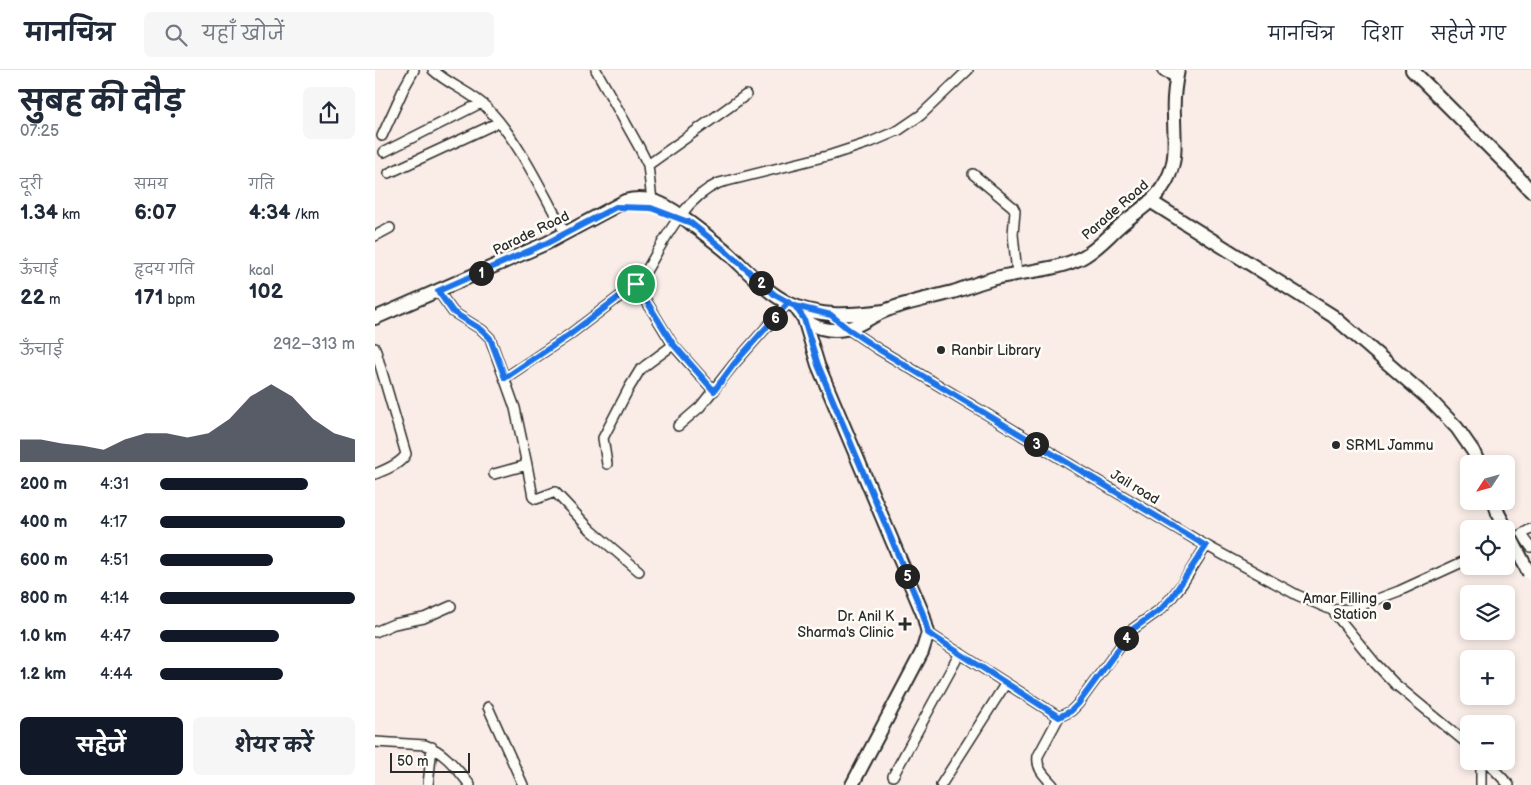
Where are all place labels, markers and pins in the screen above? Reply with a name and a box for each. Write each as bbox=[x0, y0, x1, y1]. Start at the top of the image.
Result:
pin: 1 bbox=[469, 260, 493, 286]
pin bbox=[615, 263, 657, 305]
pin: 2 bbox=[749, 270, 773, 296]
pin: 6 bbox=[763, 306, 787, 330]
place label: Ranbir Library bbox=[951, 342, 1042, 359]
marker: Ranbir Library bbox=[935, 344, 947, 356]
pin: 3 bbox=[1023, 432, 1049, 456]
place label: SRML Jammu bbox=[1346, 437, 1433, 454]
marker: SRML Jammu bbox=[1330, 439, 1342, 451]
pin: 5 bbox=[895, 564, 919, 588]
place label: Amar Filling Station bbox=[1303, 590, 1377, 623]
marker: Amar Filling Station bbox=[1381, 600, 1393, 612]
place label: Dr. Anil K Sharma's Clinic bbox=[797, 608, 895, 641]
marker: Dr. Anil K Sharma's Clinic bbox=[898, 617, 912, 631]
pin: 4 bbox=[1113, 626, 1139, 650]

